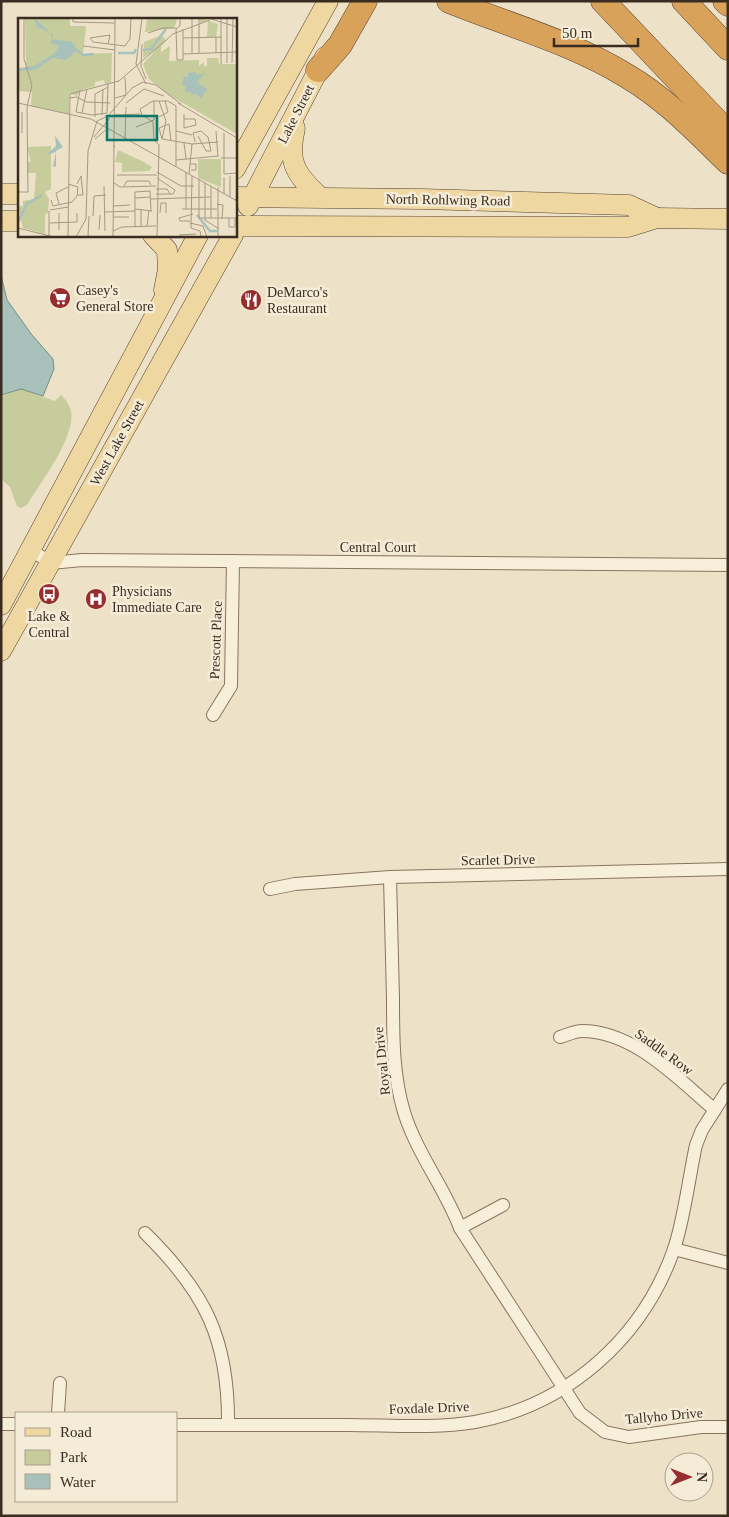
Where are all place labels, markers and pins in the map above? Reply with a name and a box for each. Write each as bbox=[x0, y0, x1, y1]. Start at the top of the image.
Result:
place label: Casey's General Store bbox=[76, 283, 153, 314]
place label: DeMarco's Restaurant bbox=[267, 285, 328, 316]
supermarket icon: Casey's General Store bbox=[48, 286, 72, 310]
restaurant icon: DeMarco's Restaurant bbox=[239, 288, 263, 312]
bus stop icon: Lake & Central bbox=[37, 582, 61, 606]
place label: Physicians Immediate Care bbox=[112, 584, 202, 615]
hospital icon: Physicians Immediate Care bbox=[84, 587, 108, 611]
place label: Lake & Central bbox=[28, 609, 70, 640]

